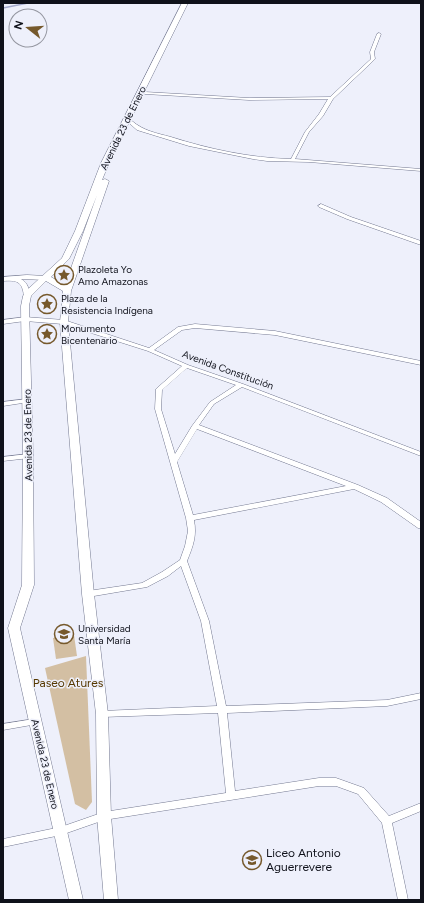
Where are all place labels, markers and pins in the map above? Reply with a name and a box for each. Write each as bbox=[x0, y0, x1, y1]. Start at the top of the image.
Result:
place label: Plazoleta Yo Amo Amazonas bbox=[78, 263, 148, 288]
place icon: Plazoleta Yo Amo Amazonas bbox=[53, 264, 75, 286]
place label: Plaza de la Resistencia Indígena bbox=[61, 292, 153, 317]
place icon: Plaza de la Resistencia Indígena bbox=[36, 293, 58, 315]
place label: Monumento Bicentenario bbox=[61, 322, 117, 347]
place icon: Monumento Bicentenario bbox=[36, 323, 58, 345]
place label: Universidad Santa María bbox=[78, 622, 131, 647]
school or university icon: Universidad Santa María bbox=[53, 623, 75, 645]
place label: Liceo Antonio Aguerrevere bbox=[266, 846, 341, 874]
school or university icon: Liceo Antonio Aguerrevere bbox=[241, 849, 263, 871]

